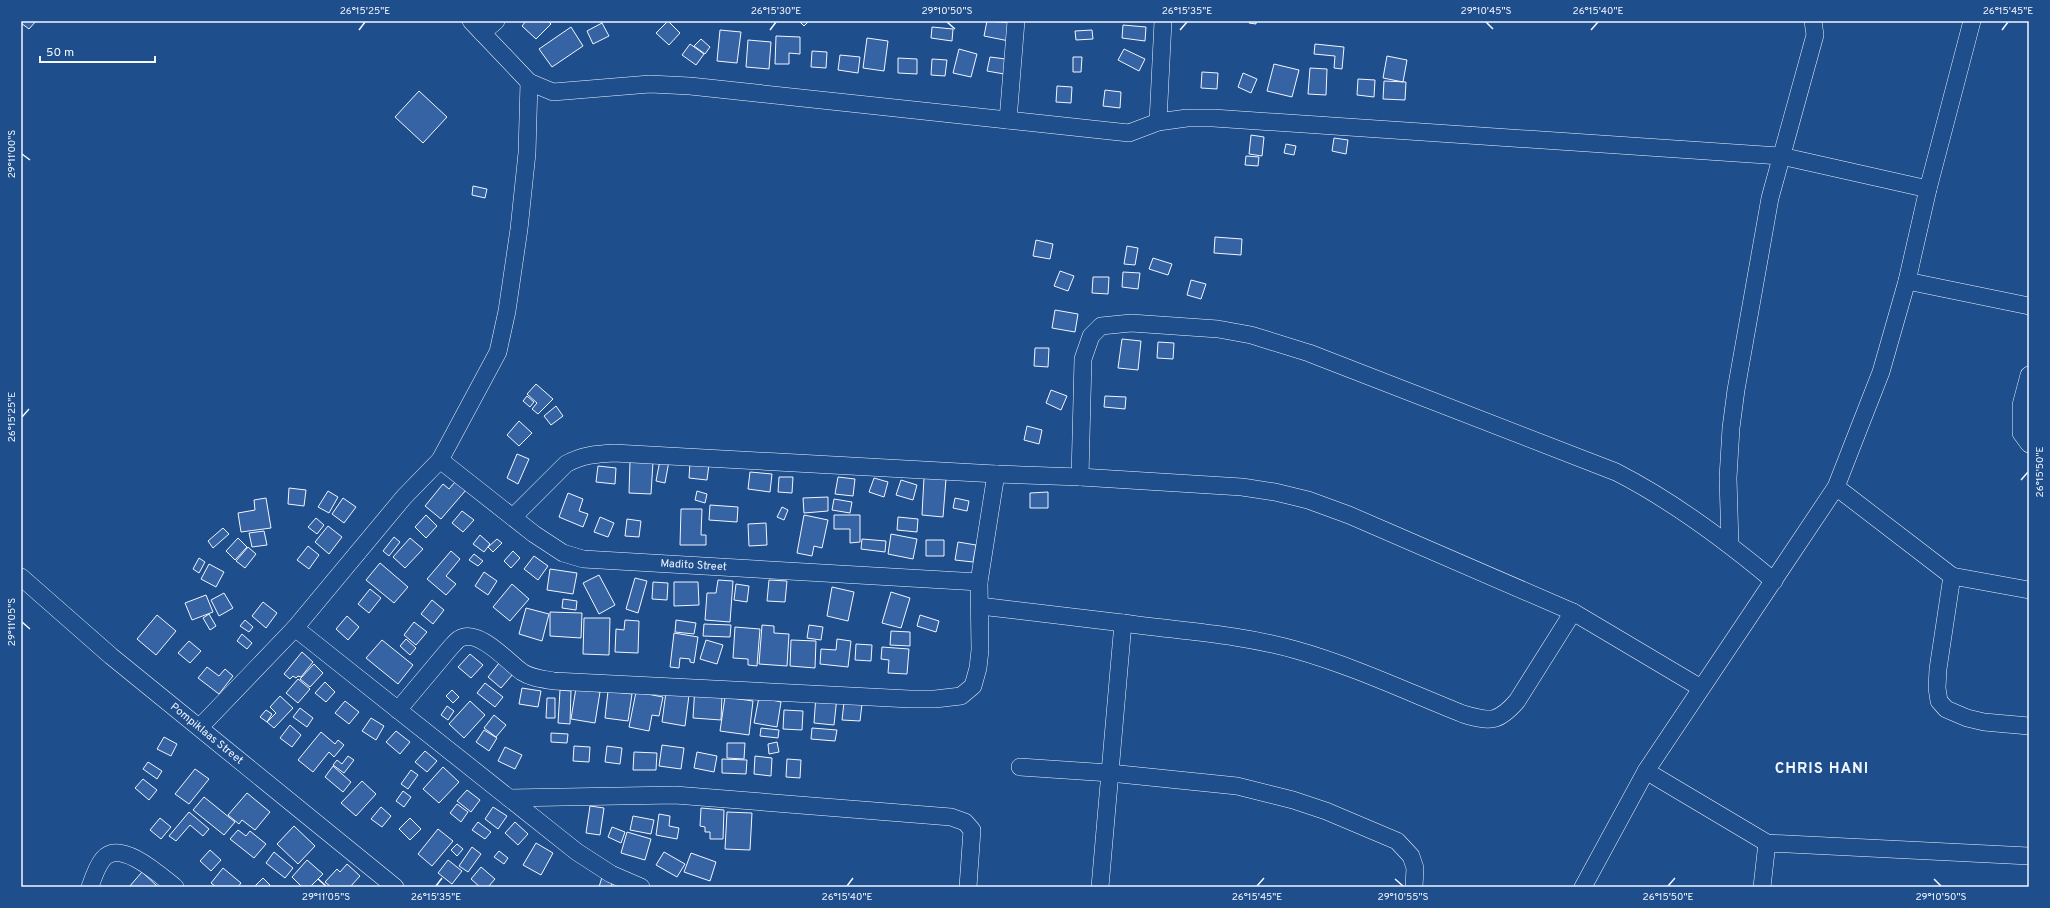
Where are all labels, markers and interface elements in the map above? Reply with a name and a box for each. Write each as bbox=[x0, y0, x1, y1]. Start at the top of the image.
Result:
text: 26°15'25"E bbox=[340, 5, 390, 18]
text: 26°15'30"E bbox=[751, 5, 801, 18]
text: 29°10'50"S bbox=[921, 5, 973, 18]
text: 26°15'35"E bbox=[1162, 5, 1212, 18]
text: 29°10'45"S bbox=[1461, 5, 1511, 18]
text: 26°15'40"E bbox=[1573, 5, 1623, 18]
text: 26°15'45"E bbox=[1983, 5, 2033, 18]
scale bar bbox=[40, 38, 155, 64]
text: 50 m bbox=[46, 45, 74, 61]
text: 29°11'00"S bbox=[6, 130, 19, 178]
text: 26°15'25"E bbox=[6, 392, 19, 442]
text: 26°15'50"E bbox=[2034, 447, 2047, 497]
street label: Madito Street bbox=[660, 557, 727, 574]
text: 29°11'05"S bbox=[6, 598, 19, 646]
street label: Pompiklaas Street bbox=[167, 700, 246, 768]
district label: CHRIS HANI bbox=[1775, 760, 1869, 779]
text: 29°11'05"S bbox=[302, 891, 350, 904]
text: 26°15'35"E bbox=[411, 891, 461, 904]
text: 26°15'40"E bbox=[822, 891, 872, 904]
text: 26°15'45"E bbox=[1232, 891, 1282, 904]
text: 29°10'55"S bbox=[1378, 891, 1428, 904]
text: 26°15'50"E bbox=[1643, 891, 1693, 904]
text: 29°10'50"S bbox=[1915, 891, 1967, 904]

